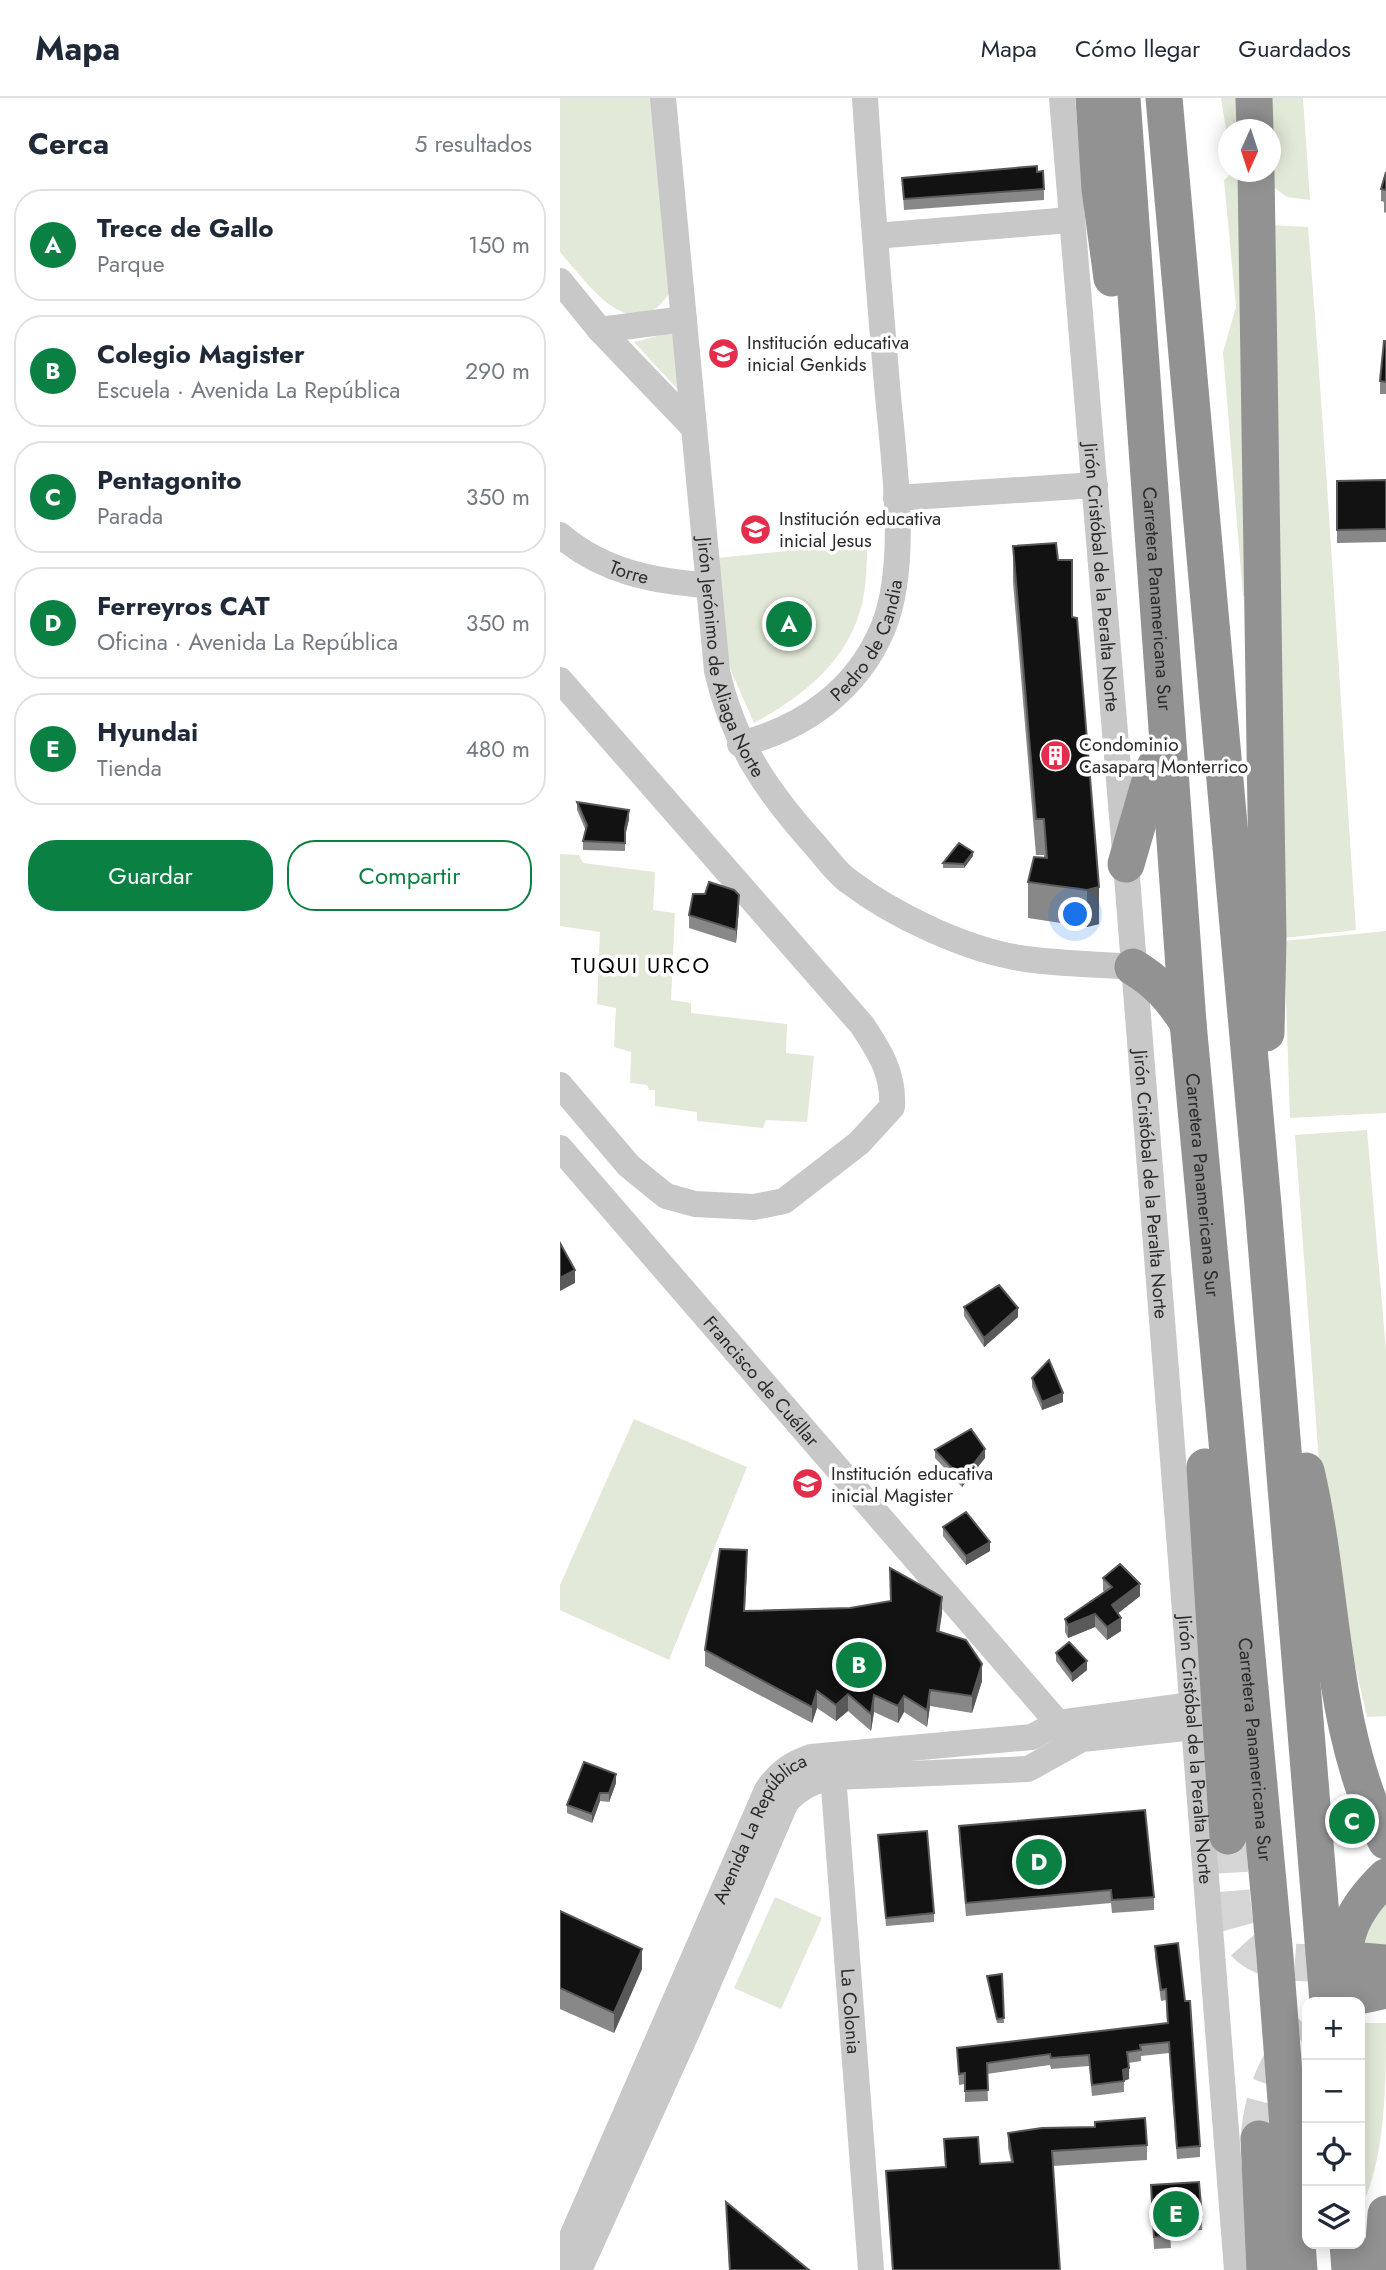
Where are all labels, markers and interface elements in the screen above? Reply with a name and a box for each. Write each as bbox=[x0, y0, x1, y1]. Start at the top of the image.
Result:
text: Mapa bbox=[35, 25, 120, 72]
text: Mapa bbox=[981, 31, 1037, 66]
text: Cómo llegar bbox=[1075, 31, 1200, 66]
text: Guardados bbox=[1238, 31, 1351, 66]
north arrow bbox=[1218, 119, 1281, 182]
text: Cerca bbox=[28, 122, 109, 165]
text: 5 resultados bbox=[415, 127, 532, 161]
text: Trece de Gallo bbox=[97, 209, 274, 247]
text: A bbox=[45, 228, 61, 262]
text: 150 m bbox=[468, 228, 530, 262]
text: Parque bbox=[97, 247, 165, 281]
place label: Institución educativa inicial Genkids bbox=[747, 329, 909, 378]
text: Colegio Magister bbox=[97, 335, 305, 373]
school or university icon: Institución educativa inicial Genkids bbox=[707, 336, 741, 370]
text: B bbox=[45, 354, 61, 388]
text: 290 m bbox=[465, 354, 530, 388]
text: Escuela · Avenida La República bbox=[97, 373, 400, 407]
street label: Jirón Cristóbal de la Peralta Norte bbox=[1077, 439, 1127, 713]
text: Pentagonito bbox=[97, 461, 241, 499]
text: C bbox=[45, 480, 61, 514]
text: 350 m bbox=[466, 480, 530, 514]
street label: Carretera Panamericana Sur bbox=[1136, 486, 1179, 712]
text: Parada bbox=[97, 499, 163, 533]
place label: Institución educativa inicial Jesus bbox=[779, 505, 941, 554]
school or university icon: Institución educativa inicial Jesus bbox=[739, 512, 773, 546]
street label: Jirón Jerónimo de Aliaga Norte bbox=[691, 533, 772, 782]
street label: Torre bbox=[605, 553, 652, 591]
street label: Pedro de Candia bbox=[824, 578, 908, 707]
text: Ferreyros CAT bbox=[97, 587, 270, 625]
pin: A bbox=[766, 598, 812, 650]
text: D bbox=[45, 606, 61, 640]
text: 350 m bbox=[466, 606, 530, 640]
text: Oficina · Avenida La República bbox=[97, 625, 398, 659]
text: Hyundai bbox=[97, 713, 198, 751]
place label: Condominio Casaparq Monterrico bbox=[1079, 731, 1248, 780]
text: E bbox=[46, 732, 60, 766]
text: 480 m bbox=[465, 732, 530, 766]
building icon: Condominio Casaparq Monterrico bbox=[1039, 738, 1073, 772]
text: Tienda bbox=[97, 751, 162, 785]
button: Guardar bbox=[28, 840, 273, 911]
button: Compartir bbox=[287, 840, 532, 911]
your location bbox=[1058, 897, 1092, 931]
district label: TUQUI URCO bbox=[571, 951, 711, 981]
street label: Jirón Cristóbal de la Peralta Norte bbox=[1127, 1046, 1175, 1320]
street label: Carretera Panamericana Sur bbox=[1179, 1072, 1227, 1299]
street label: Francisco de Cuéllar bbox=[697, 1310, 826, 1452]
place label: Institución educativa inicial Magister bbox=[831, 1460, 993, 1509]
school or university icon: Institución educativa inicial Magister bbox=[791, 1467, 825, 1501]
street label: Jirón Cristóbal de la Peralta Norte bbox=[1172, 1611, 1220, 1885]
street label: Carretera Panamericana Sur bbox=[1232, 1636, 1280, 1863]
pin: B bbox=[836, 1639, 882, 1691]
street label: Avenida La República bbox=[705, 1747, 811, 1908]
pin: C bbox=[1329, 1795, 1375, 1847]
pin: D bbox=[1016, 1836, 1062, 1888]
street label: La Colonia bbox=[834, 1968, 868, 2055]
map controls bbox=[1302, 1997, 1365, 2249]
button: + bbox=[1302, 1997, 1365, 2060]
button: − bbox=[1302, 2060, 1365, 2123]
button: locate bbox=[1302, 2123, 1365, 2186]
button: layers bbox=[1302, 2186, 1365, 2249]
pin: E bbox=[1153, 2188, 1199, 2240]

